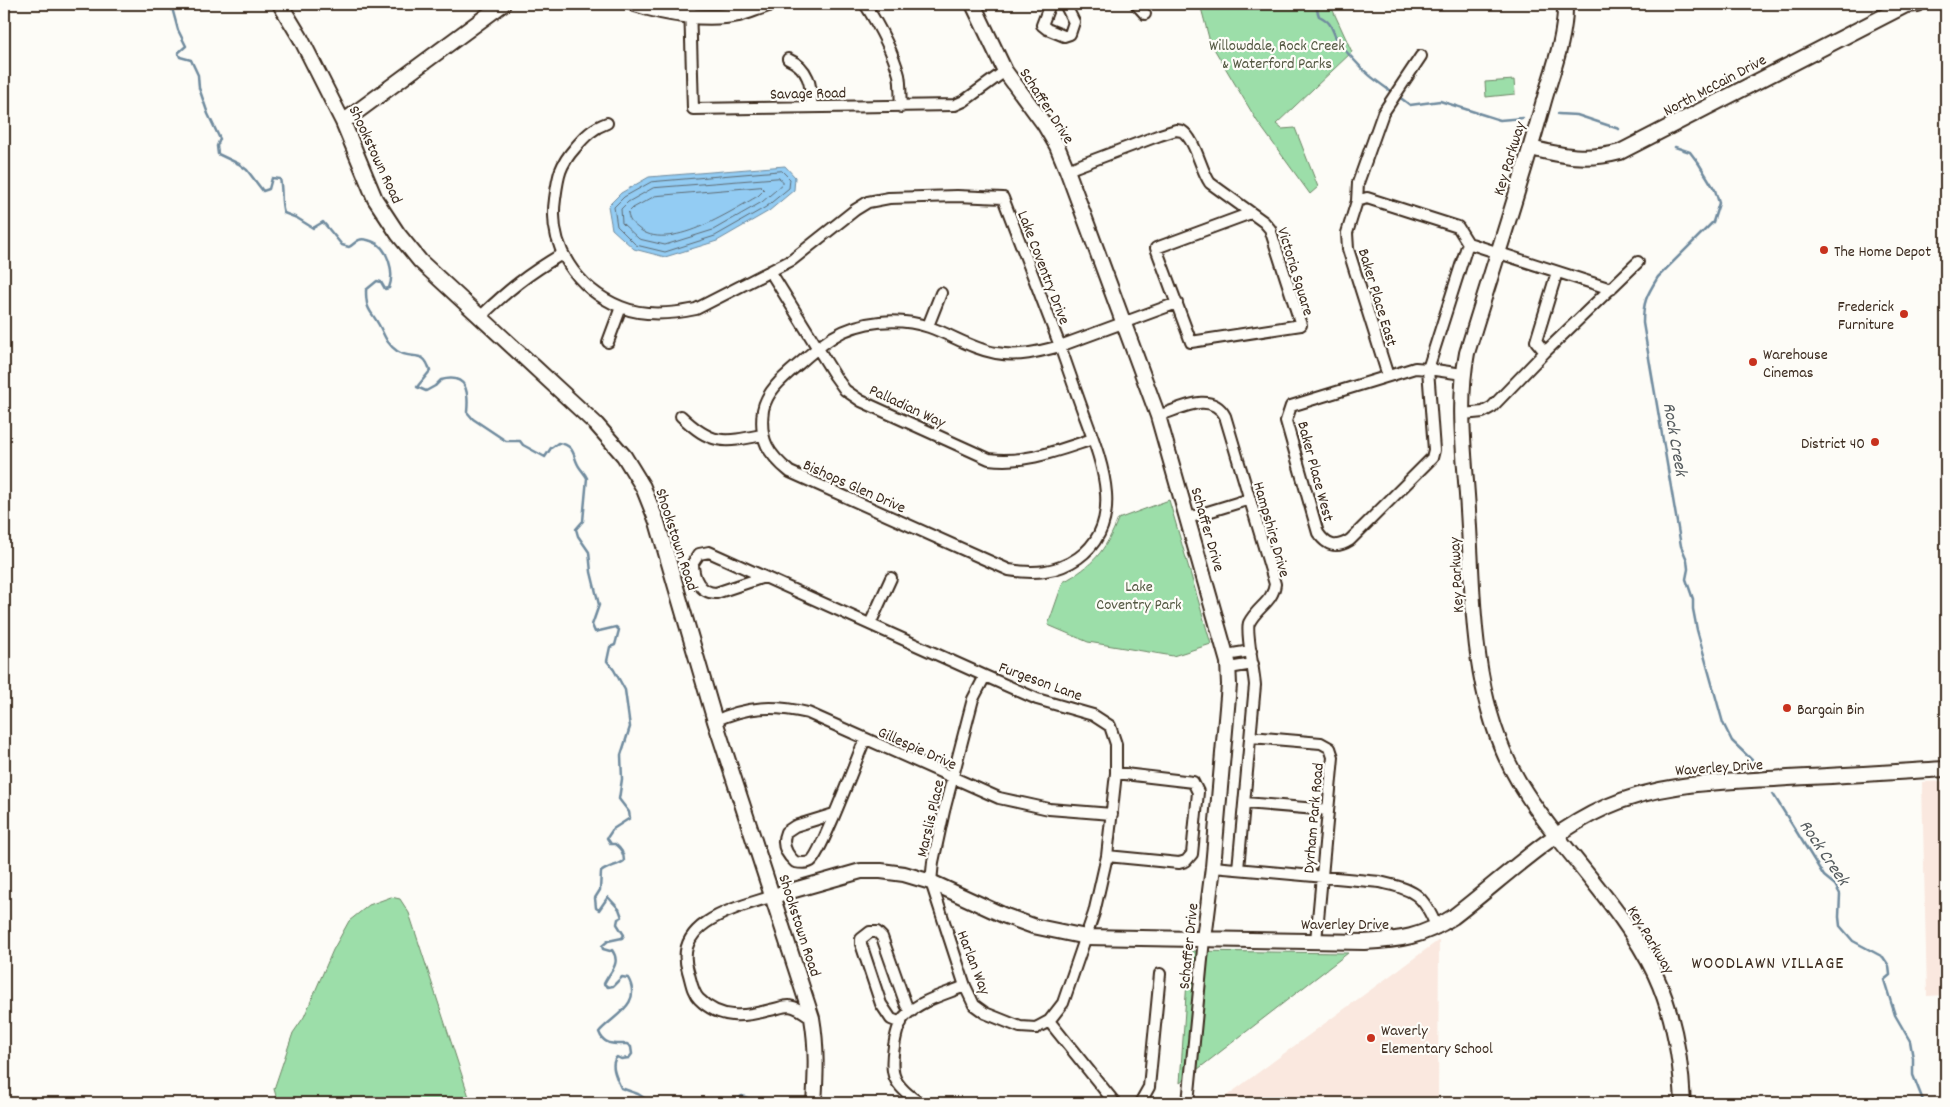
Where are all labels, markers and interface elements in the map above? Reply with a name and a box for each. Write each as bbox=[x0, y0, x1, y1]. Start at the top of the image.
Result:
park label: Willowdale, Rock Creek & Waterford Parks bbox=[1209, 35, 1345, 76]
street label: North McCain Drive bbox=[1659, 49, 1771, 123]
street label: Schaffer Drive bbox=[1013, 64, 1079, 149]
street label: Savage Road bbox=[770, 82, 846, 107]
street label: Shookstown Road bbox=[342, 102, 408, 208]
street label: Key Parkway bbox=[1488, 118, 1533, 199]
street label: Lake Coventry Drive bbox=[1010, 208, 1075, 328]
street label: Victoria Square bbox=[1270, 225, 1319, 319]
place label: The Home Depot bbox=[1834, 241, 1931, 264]
marker: The Home Depot bbox=[1818, 244, 1830, 256]
street label: Baker Place East bbox=[1351, 246, 1402, 350]
place label: Frederick Furniture bbox=[1837, 296, 1894, 337]
marker: Frederick Furniture bbox=[1898, 308, 1910, 320]
place label: Warehouse Cinemas bbox=[1763, 344, 1828, 385]
marker: Warehouse Cinemas bbox=[1747, 356, 1759, 368]
street label: Palladian Way bbox=[865, 380, 949, 435]
water label: Rock Creek bbox=[1655, 401, 1693, 480]
street label: Baker Place West bbox=[1290, 419, 1339, 524]
place label: District 40 bbox=[1801, 433, 1865, 456]
marker: District 40 bbox=[1869, 436, 1881, 448]
street label: Bishops Glen Drive bbox=[799, 454, 909, 520]
street label: Hampshire Drive bbox=[1246, 479, 1295, 580]
street label: Schaffer Drive bbox=[1184, 485, 1230, 574]
street label: Shookstown Road bbox=[648, 486, 703, 594]
street label: Key Parkway bbox=[1444, 536, 1471, 613]
park label: Lake Coventry Park bbox=[1096, 576, 1182, 617]
street label: Furgeson Lane bbox=[995, 657, 1085, 708]
place label: Bargain Bin bbox=[1797, 699, 1864, 722]
marker: Bargain Bin bbox=[1781, 702, 1793, 714]
street label: Gillespie Drive bbox=[874, 722, 960, 777]
street label: Waverley Drive bbox=[1674, 754, 1764, 783]
street label: Dyrham Park Road bbox=[1298, 762, 1331, 875]
street label: Marslis Place bbox=[911, 778, 951, 860]
water label: Rock Creek bbox=[1792, 816, 1855, 893]
street label: Shookstown Road bbox=[771, 872, 826, 980]
street label: Schaffer Drive bbox=[1174, 902, 1205, 991]
street label: Key Parkway bbox=[1620, 902, 1680, 979]
street label: Waverley Drive bbox=[1301, 914, 1389, 937]
street label: Harlan Way bbox=[950, 927, 996, 999]
district label: WOODLAWN VILLAGE bbox=[1692, 952, 1844, 977]
place label: Waverly Elementary School bbox=[1381, 1020, 1493, 1061]
marker: Waverly Elementary School bbox=[1365, 1032, 1377, 1044]

